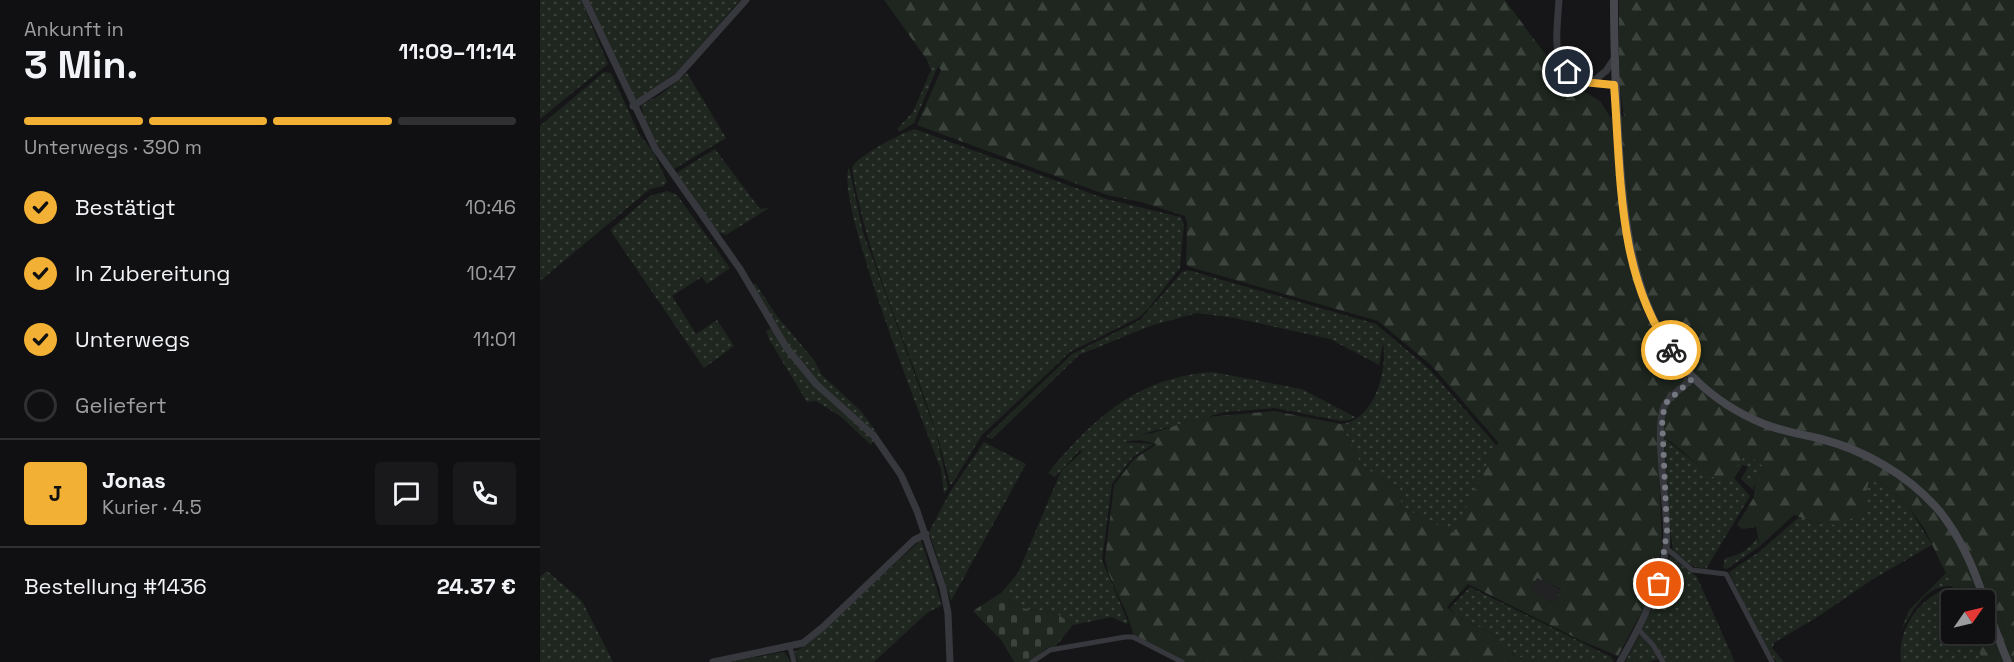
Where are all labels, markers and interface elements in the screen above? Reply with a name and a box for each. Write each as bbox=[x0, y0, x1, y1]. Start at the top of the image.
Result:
text: Ankunft in bbox=[24, 16, 124, 42]
text: 11:09–11:14 bbox=[398, 37, 516, 65]
text: 3 Min. bbox=[24, 40, 138, 89]
pin bbox=[1542, 46, 1593, 97]
icon: home bbox=[1551, 55, 1584, 88]
text: Unterwegs · 390 m bbox=[24, 134, 202, 160]
icon: check bbox=[24, 191, 57, 224]
text: Bestätigt bbox=[75, 193, 176, 221]
text: 10:46 bbox=[465, 194, 516, 220]
icon: check bbox=[24, 257, 57, 290]
text: In Zubereitung bbox=[75, 259, 230, 287]
text: 10:47 bbox=[467, 260, 516, 286]
courier bbox=[1641, 320, 1701, 380]
icon: check bbox=[24, 323, 57, 356]
text: Unterwegs bbox=[75, 325, 190, 353]
text: 11:01 bbox=[473, 326, 516, 352]
icon: bike bbox=[1655, 334, 1688, 367]
text: Geliefert bbox=[75, 391, 167, 419]
button: chat bbox=[375, 462, 438, 525]
button: phone bbox=[453, 462, 516, 525]
text: Jonas bbox=[102, 466, 166, 494]
text: J bbox=[49, 479, 62, 507]
text: Kurier · 4.5 bbox=[102, 494, 202, 520]
pin bbox=[1633, 558, 1684, 609]
icon: bag bbox=[1642, 567, 1675, 600]
text: Bestellung #1436 bbox=[24, 572, 207, 600]
text: 24.37 € bbox=[437, 572, 516, 600]
north arrow bbox=[1941, 590, 1995, 644]
map controls bbox=[1941, 590, 1995, 644]

